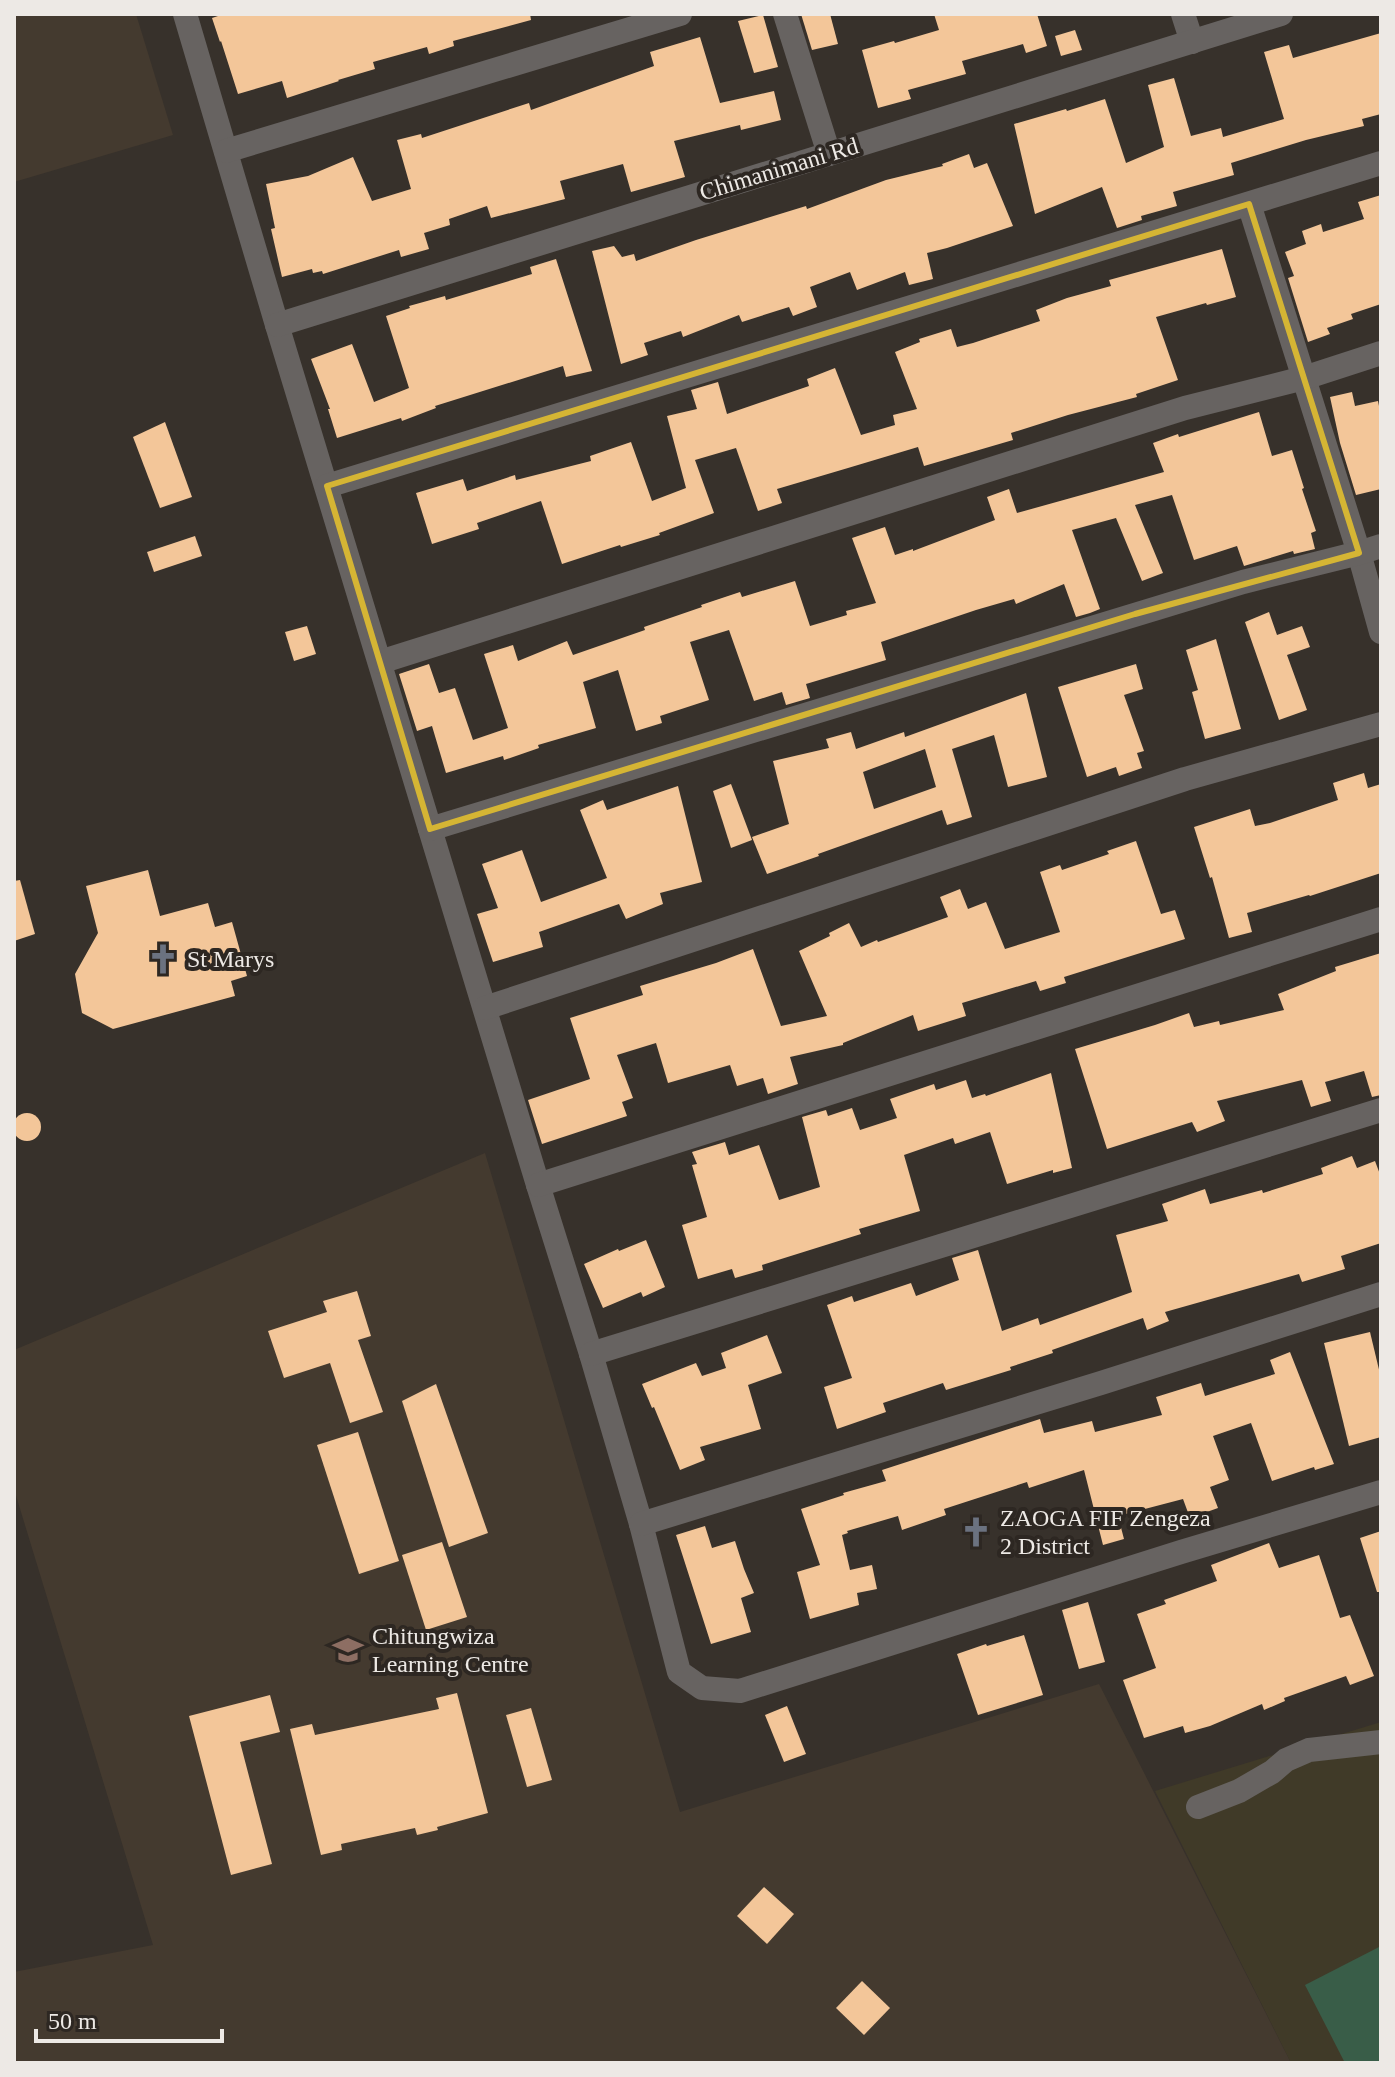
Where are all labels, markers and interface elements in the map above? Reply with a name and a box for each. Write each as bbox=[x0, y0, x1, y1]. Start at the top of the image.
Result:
street label: Chimanimani Rd bbox=[696, 132, 862, 206]
church icon: St Marys bbox=[146, 942, 180, 976]
place label: St Marys bbox=[187, 946, 274, 972]
place label: ZAOGA FIF Zengeza 2 District bbox=[1000, 1505, 1211, 1559]
church icon: ZAOGA FIF Zengeza 2 District bbox=[959, 1515, 993, 1549]
place label: Chitungwiza Learning Centre bbox=[372, 1623, 529, 1677]
school or university icon: Chitungwiza Learning Centre bbox=[331, 1633, 365, 1667]
scale bar bbox=[36, 1993, 222, 2043]
text: 50 m bbox=[48, 2008, 97, 2034]

